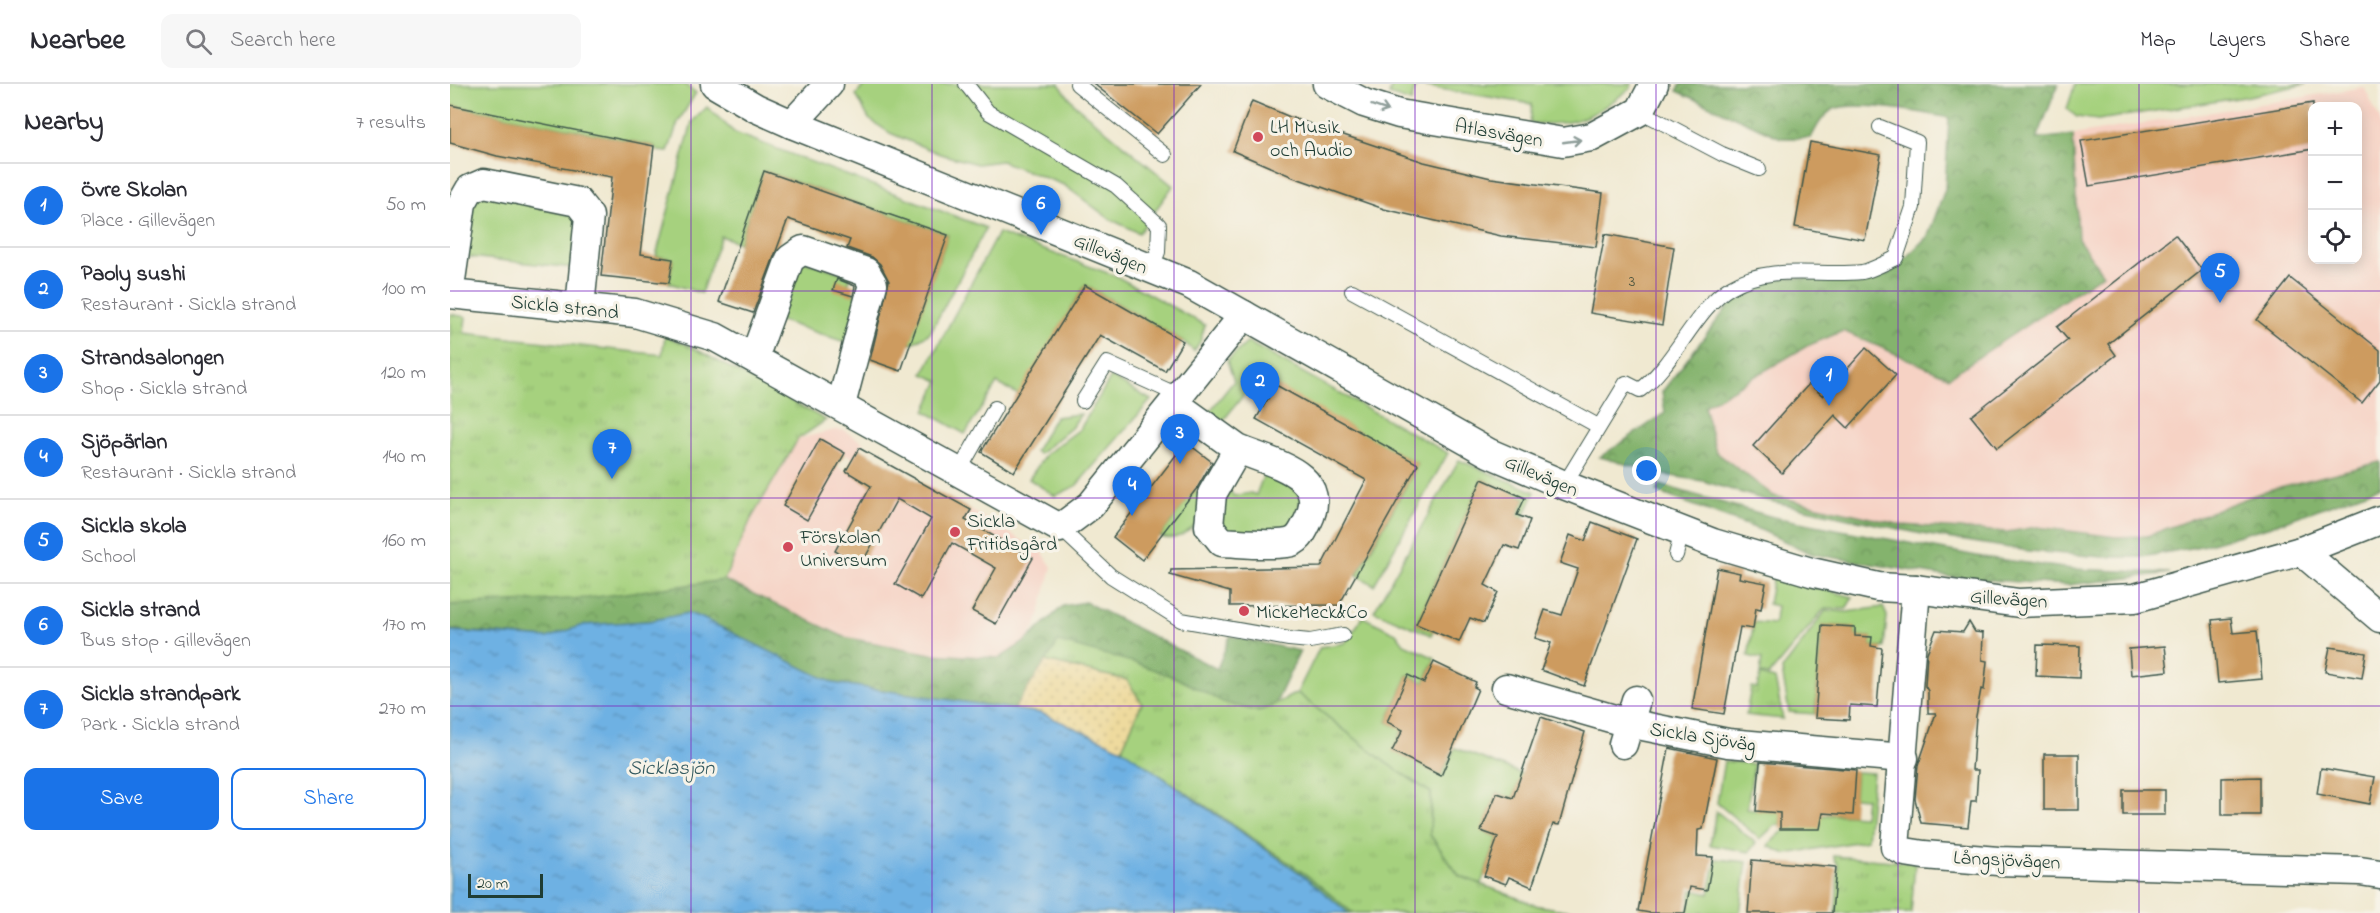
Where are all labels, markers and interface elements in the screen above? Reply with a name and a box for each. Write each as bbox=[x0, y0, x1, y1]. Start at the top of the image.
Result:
search box bbox=[161, 14, 581, 68]
text: Nearbee bbox=[30, 21, 125, 62]
icon: search bbox=[182, 25, 215, 58]
text: Search here bbox=[230, 25, 336, 57]
text: Map bbox=[2140, 26, 2176, 56]
text: Layers bbox=[2209, 26, 2266, 56]
text: Share bbox=[2299, 26, 2350, 56]
map controls bbox=[2308, 102, 2362, 264]
button: + bbox=[2308, 102, 2362, 156]
one-way arrow bbox=[1370, 103, 1389, 114]
text: Nearby bbox=[24, 104, 103, 142]
text: 7 results bbox=[356, 109, 426, 138]
street label: Atlasvägen bbox=[1452, 112, 1545, 157]
place label: LH Musik och Audio bbox=[1270, 114, 1353, 166]
marker: LH Musik och Audio bbox=[1251, 130, 1265, 144]
one-way arrow bbox=[1562, 135, 1581, 146]
button: − bbox=[2308, 156, 2362, 210]
text: Övre Skolan bbox=[81, 175, 187, 207]
pin: 6 bbox=[1022, 186, 1060, 235]
text: 1 bbox=[40, 191, 47, 220]
text: 50 m bbox=[385, 191, 426, 220]
text: Place · Gillevägen bbox=[81, 207, 215, 236]
button: locate bbox=[2308, 210, 2362, 264]
street label: Gillevägen bbox=[1068, 227, 1152, 284]
pin: 5 bbox=[2200, 254, 2240, 303]
text: Paoly sushi bbox=[81, 259, 186, 291]
house number: 3 bbox=[1629, 270, 1635, 294]
text: 2 bbox=[39, 275, 48, 304]
text: 100 m bbox=[382, 275, 426, 304]
street label: Sickla strand bbox=[509, 288, 620, 329]
text: Restaurant · Sickla strand bbox=[81, 291, 296, 320]
text: Strandsalongen bbox=[81, 343, 224, 375]
pin: 1 bbox=[1810, 356, 1848, 406]
text: 3 bbox=[39, 359, 48, 388]
text: 120 m bbox=[381, 359, 426, 388]
pin: 2 bbox=[1240, 362, 1280, 412]
text: Shop · Sickla strand bbox=[81, 375, 247, 404]
pin: 3 bbox=[1160, 414, 1200, 464]
text: Sjöpärlan bbox=[81, 427, 167, 459]
pin: 7 bbox=[592, 430, 632, 479]
text: 4 bbox=[39, 443, 48, 472]
text: 140 m bbox=[382, 443, 426, 472]
street label: Gillevägen bbox=[1499, 449, 1582, 507]
your location bbox=[1632, 456, 1661, 485]
text: Restaurant · Sickla strand bbox=[81, 459, 296, 488]
pin: 4 bbox=[1112, 466, 1152, 516]
place label: Sickla Fritidsgård bbox=[966, 508, 1057, 561]
text: Sickla skola bbox=[81, 511, 187, 543]
place label: Förskolan Universum bbox=[799, 524, 887, 576]
marker: Sickla Fritidsgård bbox=[948, 525, 962, 539]
text: 5 bbox=[38, 527, 49, 556]
text: 160 m bbox=[382, 527, 426, 556]
marker: Förskolan Universum bbox=[781, 540, 795, 554]
text: School bbox=[81, 543, 136, 572]
street label: Gillevägen bbox=[1969, 583, 2049, 619]
text: Sickla strand bbox=[81, 595, 200, 627]
place label: MickeMeck&Co bbox=[1256, 599, 1368, 628]
marker: MickeMeck&Co bbox=[1237, 604, 1251, 618]
text: 6 bbox=[39, 611, 48, 640]
text: 170 m bbox=[382, 611, 426, 640]
text: Bus stop · Gillevägen bbox=[81, 627, 251, 656]
text: Sickla strandpark bbox=[81, 679, 240, 711]
text: 7 bbox=[39, 695, 48, 724]
text: 270 m bbox=[379, 695, 426, 724]
text: Park · Sickla strand bbox=[81, 711, 240, 740]
street label: Sickla Sjöväg bbox=[1647, 716, 1758, 762]
water label: Sicklasjön bbox=[628, 754, 715, 784]
button: Save bbox=[24, 768, 219, 830]
button: Share bbox=[231, 768, 426, 830]
street label: Långsjövägen bbox=[1952, 844, 2061, 880]
scale bar bbox=[468, 871, 543, 898]
text: 20 m bbox=[477, 872, 508, 896]

